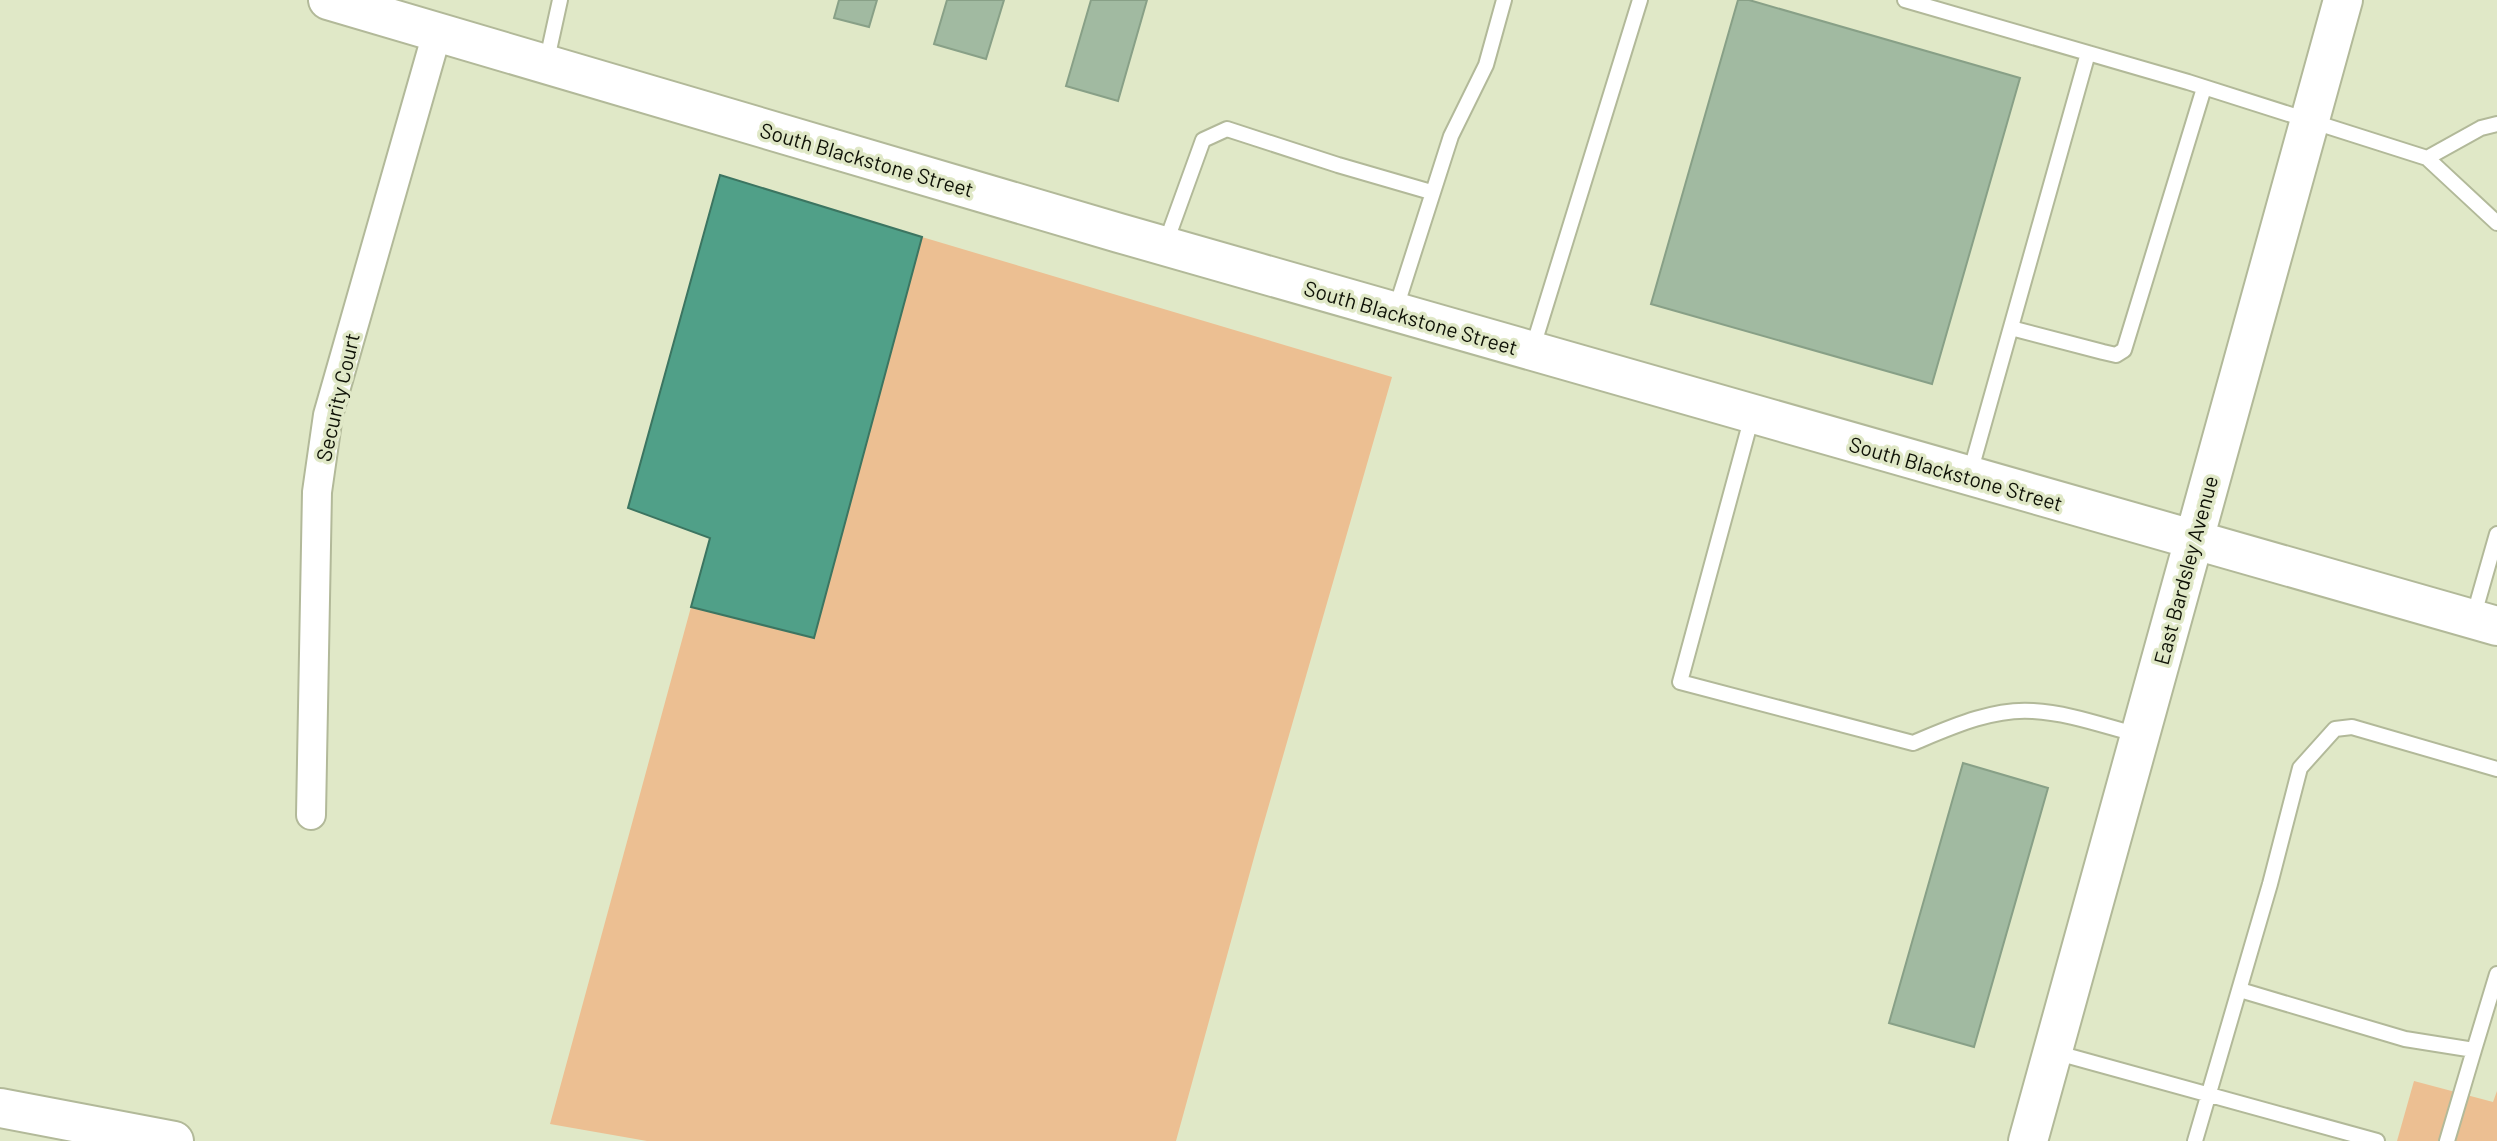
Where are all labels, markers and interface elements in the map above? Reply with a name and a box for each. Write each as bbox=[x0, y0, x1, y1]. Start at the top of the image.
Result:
street label: South Blackstone Street bbox=[757, 117, 977, 201]
street label: South Blackstone Street bbox=[1301, 275, 1521, 359]
street label: Security Court bbox=[310, 330, 364, 464]
street label: South Blackstone Street bbox=[1846, 431, 2066, 515]
street label: East Bardsley Avenue bbox=[2148, 473, 2222, 667]

